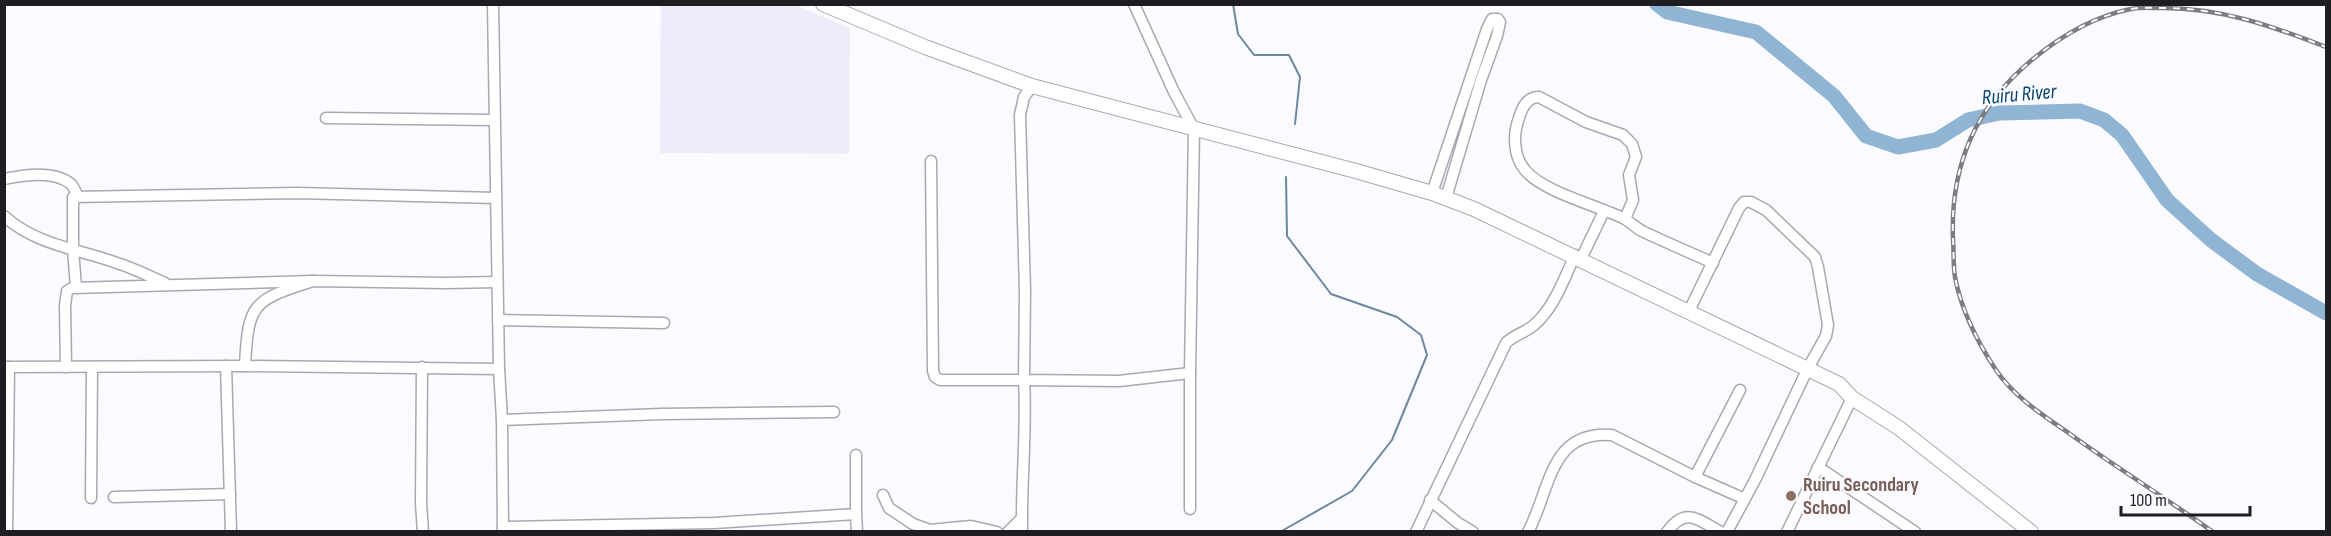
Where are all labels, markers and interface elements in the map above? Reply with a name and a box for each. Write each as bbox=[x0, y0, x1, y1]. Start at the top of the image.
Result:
water label: Ruiru River bbox=[1981, 79, 2059, 110]
place label: Ruiru Secondary School bbox=[1803, 473, 1919, 520]
scale bar bbox=[2121, 479, 2250, 517]
marker: Ruiru Secondary School bbox=[1784, 489, 1798, 503]
text: 100 m bbox=[2130, 490, 2167, 511]

